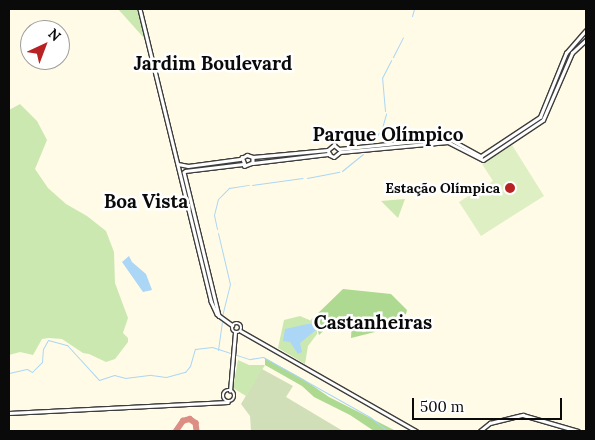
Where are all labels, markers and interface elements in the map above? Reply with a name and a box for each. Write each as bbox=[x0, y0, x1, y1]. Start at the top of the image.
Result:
north arrow bbox=[20, 20, 70, 70]
text: N bbox=[44, 24, 65, 45]
district label: Jardim Boulevard bbox=[134, 53, 292, 75]
district label: Parque Olímpico bbox=[313, 124, 463, 146]
place label: Estação Olímpica bbox=[385, 180, 500, 196]
marker: Estação Olímpica bbox=[504, 182, 516, 194]
district label: Boa Vista bbox=[104, 191, 188, 213]
district label: Castanheiras bbox=[314, 312, 432, 334]
scale bar bbox=[415, 388, 565, 420]
text: 500 m bbox=[420, 397, 464, 416]

